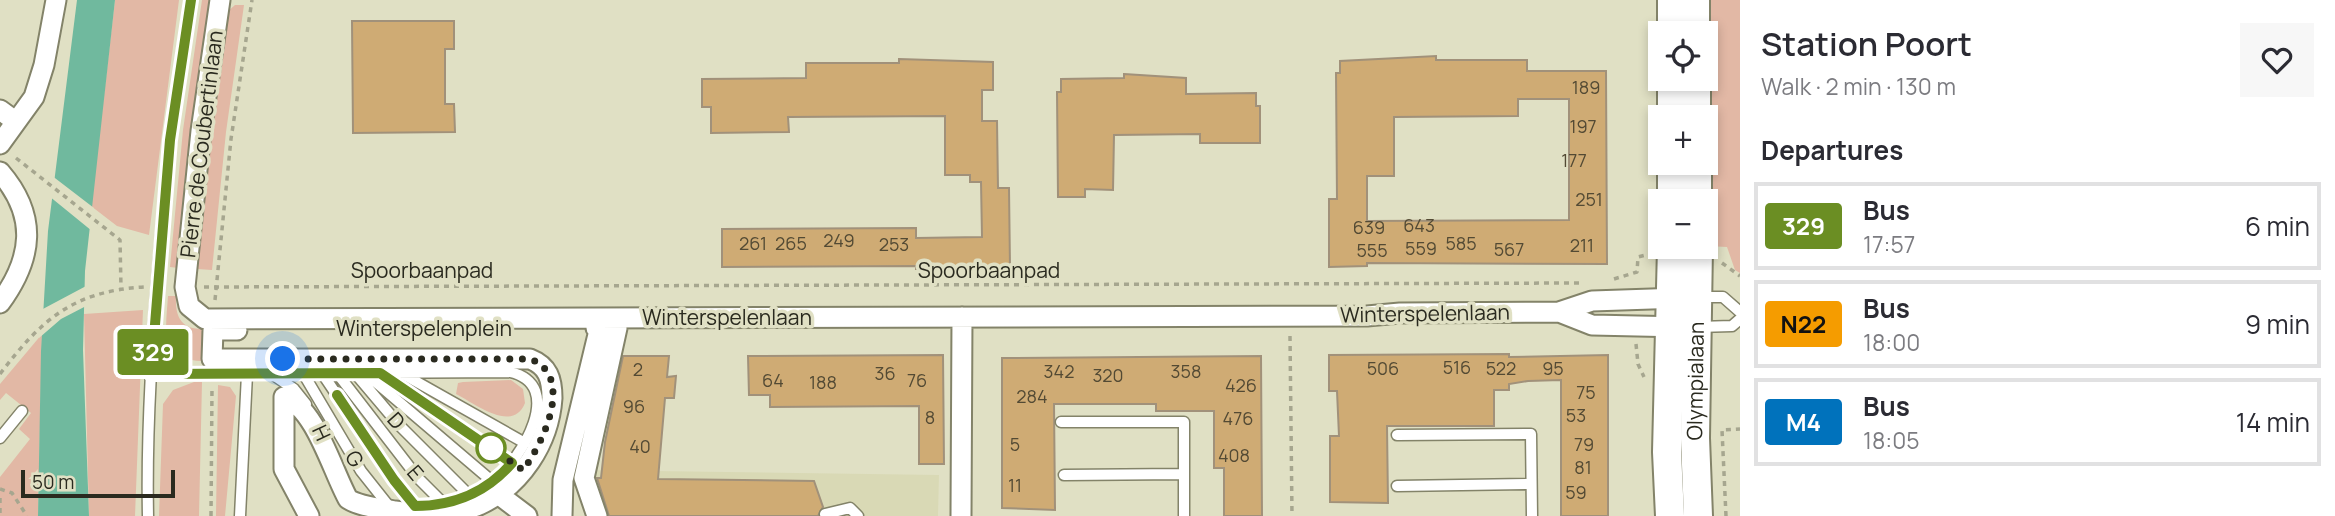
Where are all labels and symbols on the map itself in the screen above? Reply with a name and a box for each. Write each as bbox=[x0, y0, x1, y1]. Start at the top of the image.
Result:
street label: Pierre de Coubertinlaan bbox=[173, 29, 229, 259]
house number: 189 bbox=[1572, 75, 1600, 99]
house number: 197 bbox=[1570, 114, 1597, 138]
house number: 177 bbox=[1561, 148, 1587, 172]
house number: 251 bbox=[1575, 187, 1603, 211]
house number: 643 bbox=[1403, 213, 1435, 237]
house number: 639 bbox=[1353, 215, 1385, 239]
house number: 249 bbox=[823, 228, 855, 252]
house number: 261 bbox=[739, 231, 767, 255]
house number: 265 bbox=[775, 231, 807, 255]
house number: 585 bbox=[1445, 231, 1477, 255]
house number: 253 bbox=[879, 232, 909, 256]
house number: 211 bbox=[1570, 233, 1594, 257]
house number: 559 bbox=[1405, 236, 1437, 260]
house number: 567 bbox=[1494, 237, 1524, 261]
house number: 555 bbox=[1356, 238, 1388, 262]
street label: Spoorbaanpad bbox=[351, 256, 493, 284]
street label: Spoorbaanpad bbox=[918, 256, 1060, 284]
street label: Winterspelenlaan bbox=[1340, 298, 1510, 328]
street label: Winterspelenlaan bbox=[642, 303, 812, 331]
street label: Winterspelenplein bbox=[336, 314, 512, 342]
street label: Olympialaan bbox=[1680, 321, 1710, 441]
line badge: 329 bbox=[113, 329, 193, 375]
your location bbox=[265, 341, 300, 376]
house number: 516 bbox=[1443, 355, 1471, 379]
house number: 506 bbox=[1367, 356, 1399, 380]
house number: 522 bbox=[1486, 356, 1516, 380]
house number: 95 bbox=[1542, 356, 1564, 380]
house number: 2 bbox=[633, 357, 643, 381]
house number: 342 bbox=[1044, 359, 1074, 383]
house number: 358 bbox=[1171, 359, 1201, 383]
house number: 36 bbox=[874, 361, 896, 385]
house number: 320 bbox=[1092, 363, 1124, 387]
house number: 64 bbox=[762, 368, 784, 392]
house number: 76 bbox=[907, 368, 927, 392]
house number: 188 bbox=[809, 370, 837, 394]
house number: 426 bbox=[1225, 373, 1257, 397]
house number: 75 bbox=[1576, 380, 1596, 404]
house number: 284 bbox=[1016, 384, 1048, 408]
house number: 96 bbox=[623, 394, 645, 418]
house number: 53 bbox=[1566, 403, 1586, 427]
house number: 8 bbox=[925, 405, 935, 429]
street label: D bbox=[382, 406, 412, 435]
house number: 476 bbox=[1223, 406, 1253, 430]
street label: H bbox=[306, 420, 338, 445]
house number: 5 bbox=[1010, 432, 1020, 456]
house number: 79 bbox=[1574, 432, 1594, 456]
unlabelled marker bbox=[476, 433, 506, 463]
house number: 40 bbox=[629, 434, 651, 458]
house number: 408 bbox=[1218, 443, 1250, 467]
street label: G bbox=[339, 445, 371, 472]
house number: 81 bbox=[1574, 455, 1592, 479]
street label: E bbox=[401, 459, 430, 486]
scale bar bbox=[21, 467, 175, 499]
house number: 11 bbox=[1008, 473, 1022, 497]
house number: 59 bbox=[1565, 480, 1587, 504]

